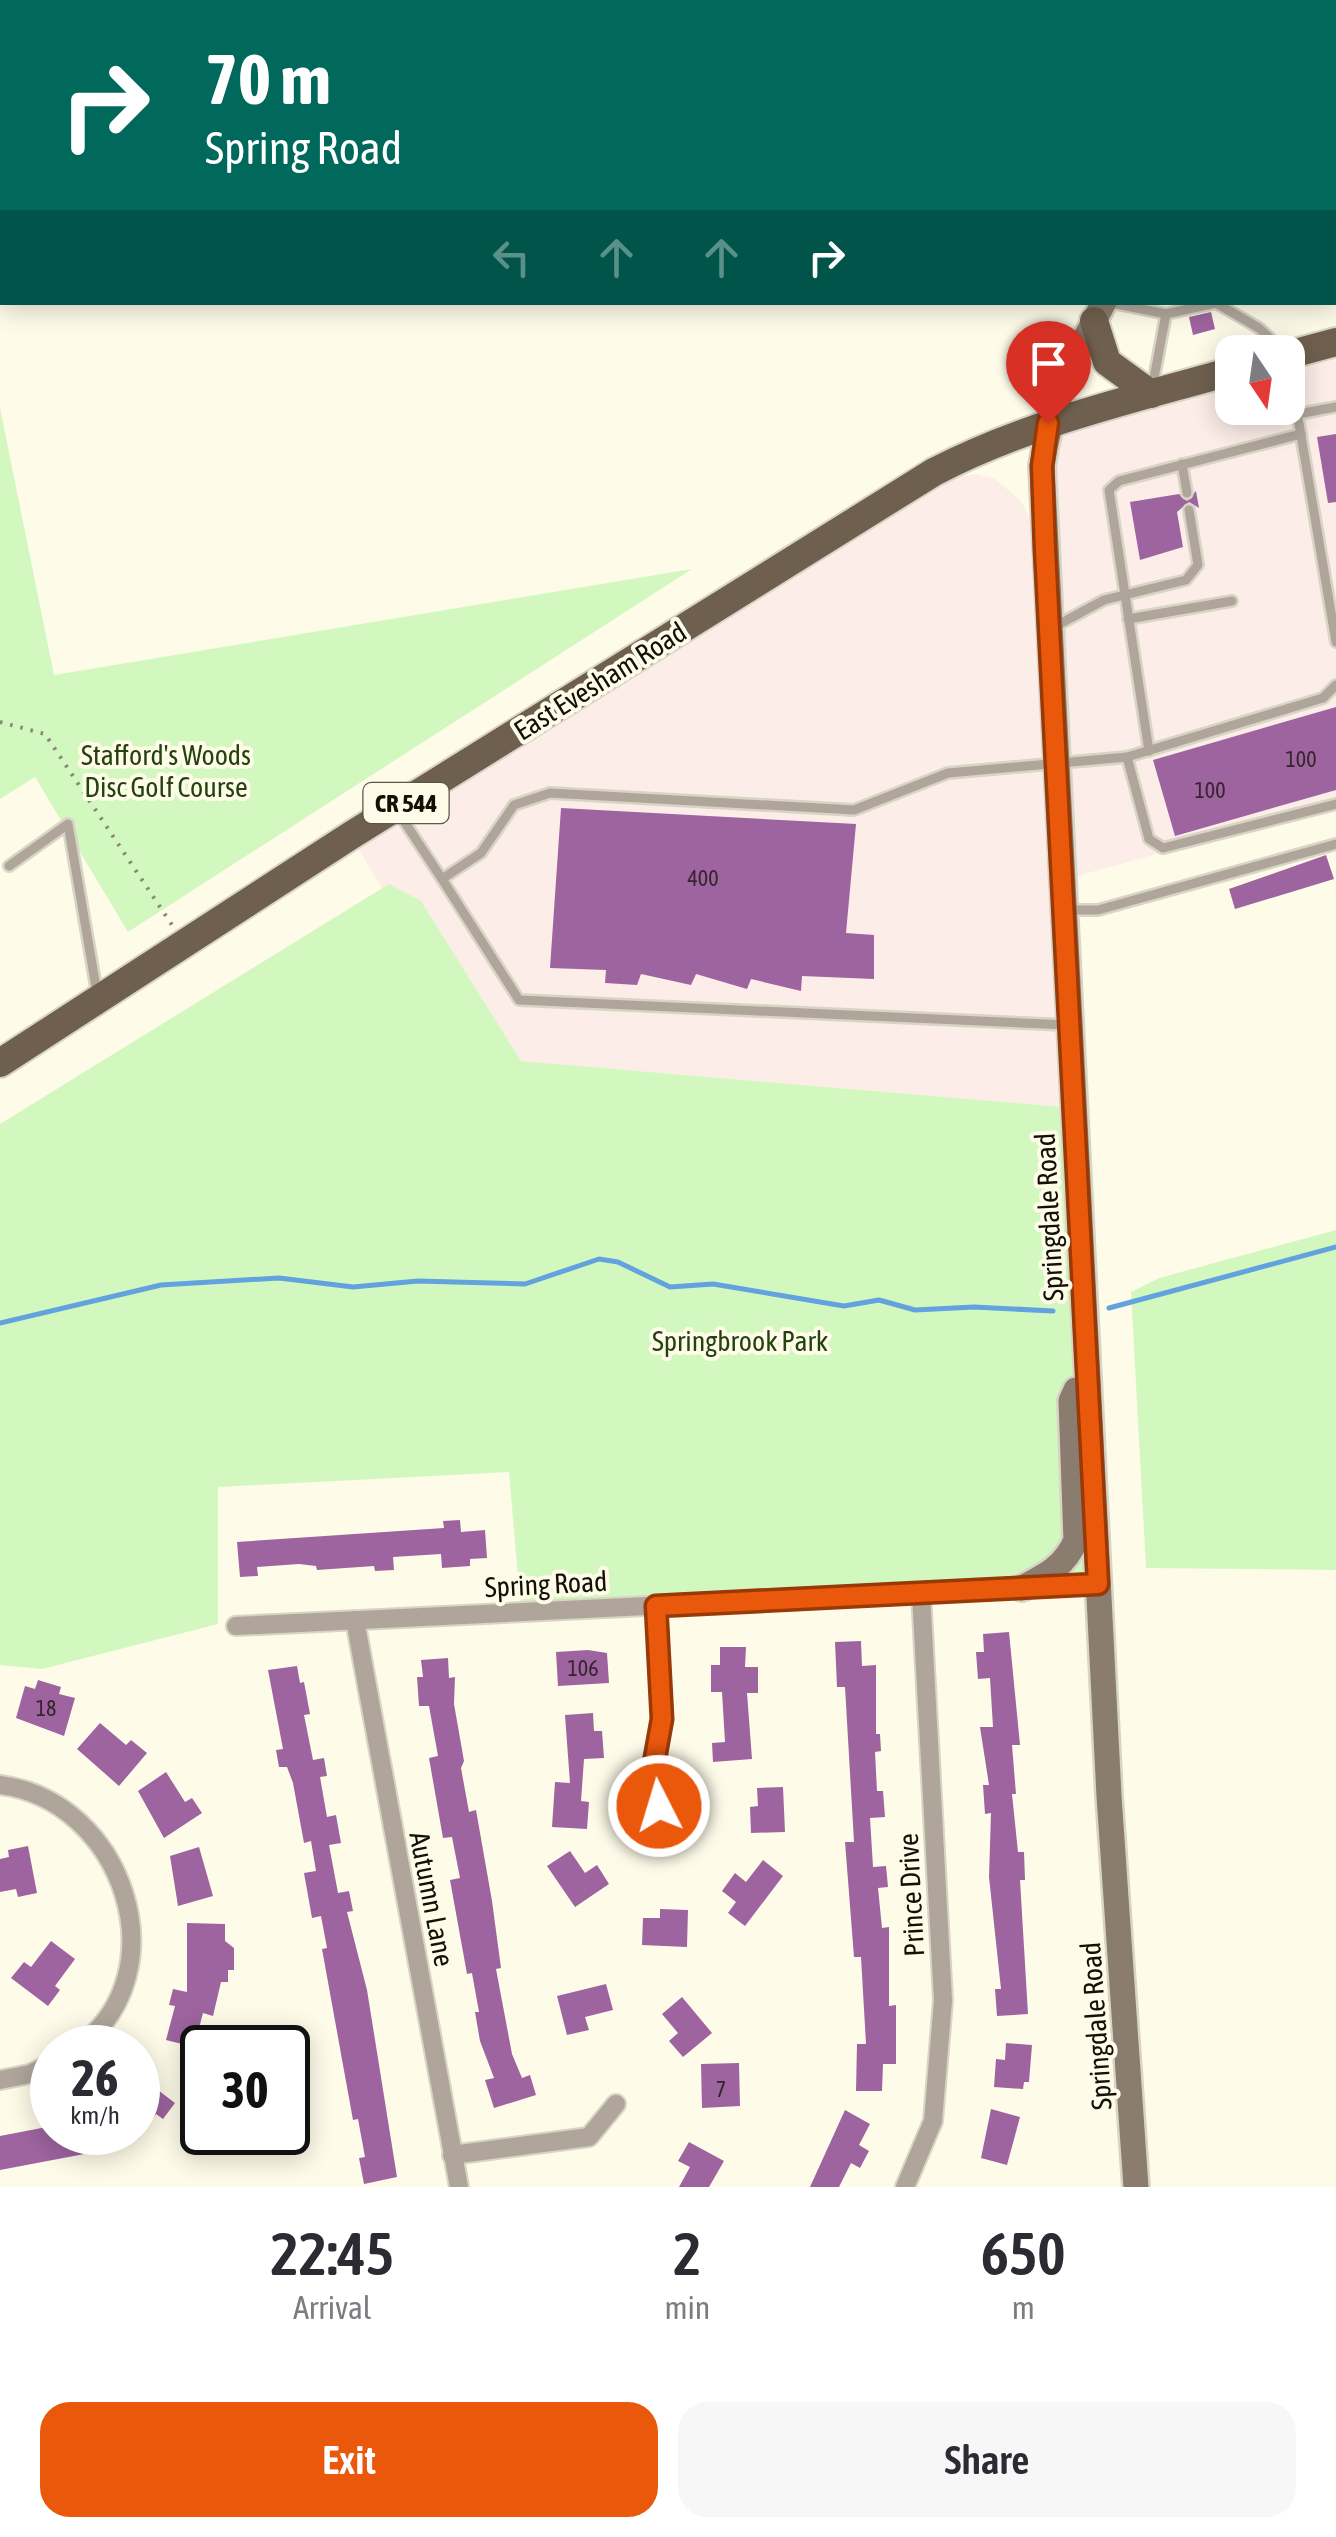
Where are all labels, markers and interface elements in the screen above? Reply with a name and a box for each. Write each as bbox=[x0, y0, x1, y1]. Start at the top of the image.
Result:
text: 70 m bbox=[205, 39, 331, 119]
icon: right bbox=[40, 40, 170, 170]
text: Spring Road bbox=[205, 122, 402, 174]
icon: left bbox=[484, 230, 539, 285]
icon: ahead bbox=[589, 230, 644, 285]
icon: ahead bbox=[694, 230, 749, 285]
icon: right bbox=[799, 230, 854, 285]
pin bbox=[1006, 321, 1091, 424]
north arrow bbox=[1215, 335, 1305, 425]
map controls bbox=[1215, 335, 1305, 425]
icon: arrive bbox=[1021, 336, 1076, 391]
street label: East Evesham Road bbox=[508, 615, 692, 747]
park label: Stafford's Woods Disc Golf Course bbox=[81, 739, 251, 803]
house number: 100 bbox=[1285, 746, 1317, 772]
house number: 100 bbox=[1194, 777, 1226, 803]
road number: CR 544 bbox=[364, 783, 448, 823]
house number: 400 bbox=[687, 865, 719, 891]
street label: Springdale Road bbox=[1029, 1132, 1069, 1302]
park label: Springbrook Park bbox=[652, 1325, 828, 1357]
street label: Spring Road bbox=[484, 1565, 608, 1603]
house number: 106 bbox=[567, 1655, 599, 1681]
house number: 18 bbox=[36, 1695, 56, 1721]
position arrow bbox=[607, 1754, 711, 1858]
street label: Autumn Lane bbox=[403, 1829, 461, 1969]
street label: Prince Drive bbox=[892, 1833, 930, 1957]
street label: Springdale Road bbox=[1074, 1941, 1118, 2111]
speed limit sign: 30 bbox=[180, 2025, 310, 2155]
text: 26 bbox=[71, 2049, 118, 2107]
house number: 7 bbox=[716, 2076, 726, 2102]
text: km/h bbox=[70, 2101, 120, 2129]
text: 22:45 bbox=[270, 2219, 394, 2288]
text: 2 bbox=[673, 2219, 702, 2288]
text: 650 bbox=[981, 2219, 1065, 2288]
text: Arrival bbox=[293, 2289, 371, 2326]
text: min bbox=[664, 2289, 710, 2326]
text: m bbox=[1012, 2289, 1035, 2326]
button: Exit bbox=[40, 2402, 658, 2517]
button: Share bbox=[678, 2402, 1296, 2517]

